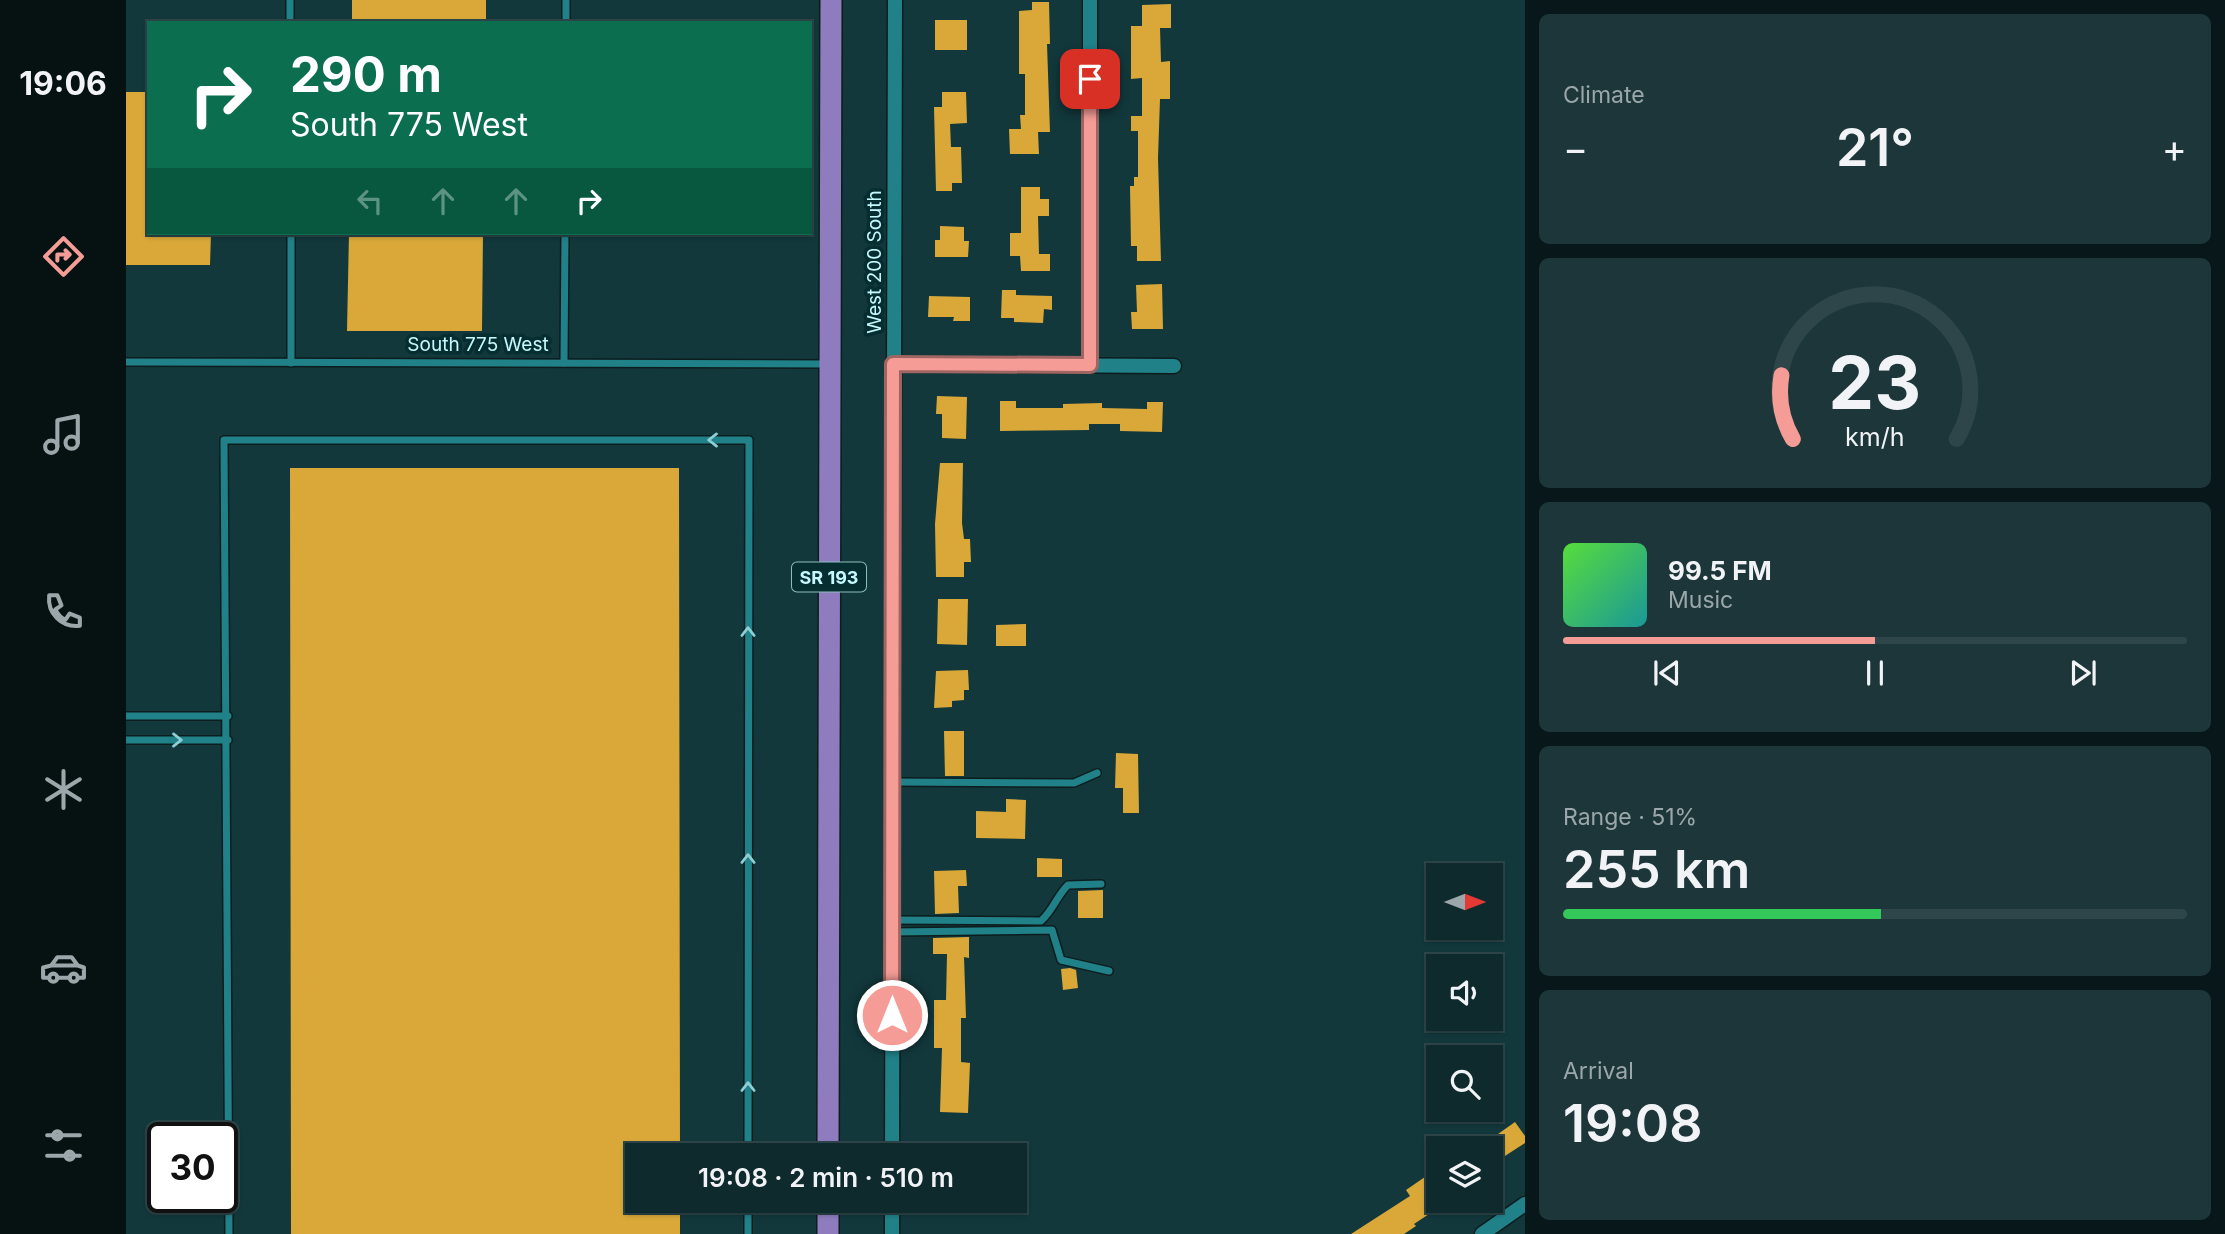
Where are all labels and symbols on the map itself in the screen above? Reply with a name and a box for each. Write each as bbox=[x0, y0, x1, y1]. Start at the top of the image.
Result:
pin bbox=[1060, 49, 1120, 109]
street label: West 200 South bbox=[863, 190, 886, 334]
street label: South 775 West bbox=[407, 333, 549, 356]
one-way arrow bbox=[707, 432, 717, 448]
road number: SR 193 bbox=[792, 562, 866, 592]
one-way arrow bbox=[740, 626, 756, 637]
one-way arrow bbox=[172, 732, 183, 748]
one-way arrow bbox=[740, 854, 756, 864]
north arrow bbox=[1426, 863, 1503, 940]
position arrow bbox=[855, 978, 929, 1052]
one-way arrow bbox=[740, 1081, 756, 1092]
speed limit sign: 30 bbox=[147, 1122, 238, 1213]

